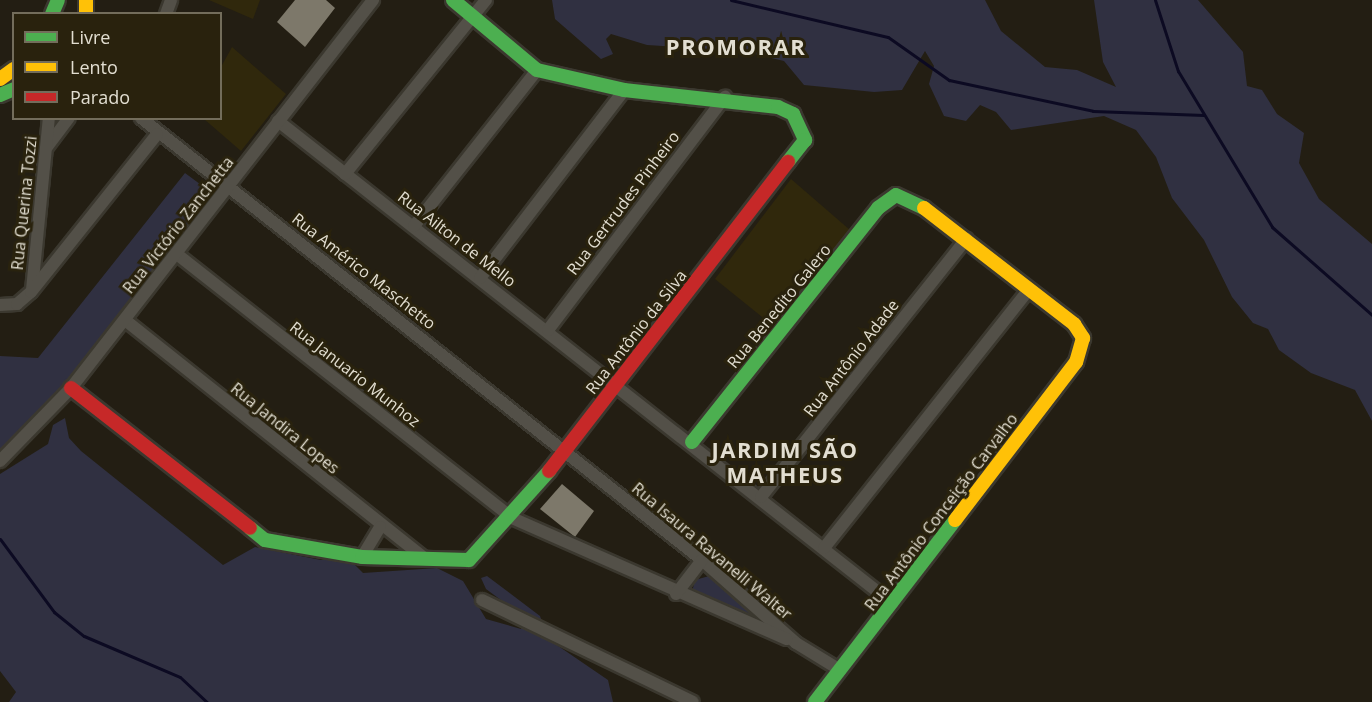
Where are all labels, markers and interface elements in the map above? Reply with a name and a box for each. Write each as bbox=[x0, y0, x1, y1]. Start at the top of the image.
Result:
legend bbox=[12, 12, 222, 120]
text: Livre bbox=[70, 25, 110, 49]
district label: PROMORAR bbox=[666, 34, 806, 60]
text: Lento bbox=[70, 55, 118, 79]
text: Parado bbox=[70, 85, 130, 109]
street label: Rua Gertrudes Pinheiro bbox=[563, 127, 683, 279]
street label: Rua Querina Tozzi bbox=[7, 135, 41, 271]
street label: Rua Victório Zanchetta bbox=[119, 153, 237, 297]
street label: Rua Ailton de Mello bbox=[394, 187, 520, 291]
street label: Rua Américo Maschetto bbox=[288, 209, 440, 333]
street label: Rua Benedito Galero bbox=[723, 240, 835, 372]
street label: Rua Antônio da Silva bbox=[582, 266, 690, 398]
street label: Rua Antônio Adade bbox=[799, 296, 903, 420]
street label: Rua Januario Munhoz bbox=[286, 317, 424, 431]
street label: Rua Jandira Lopes bbox=[227, 379, 343, 477]
street label: Rua Antônio Conceição Carvalho bbox=[861, 410, 1021, 614]
district label: JARDIM SÃO MATHEUS bbox=[712, 436, 858, 488]
street label: Rua Isaura Ravanelli Walter bbox=[628, 478, 796, 624]

